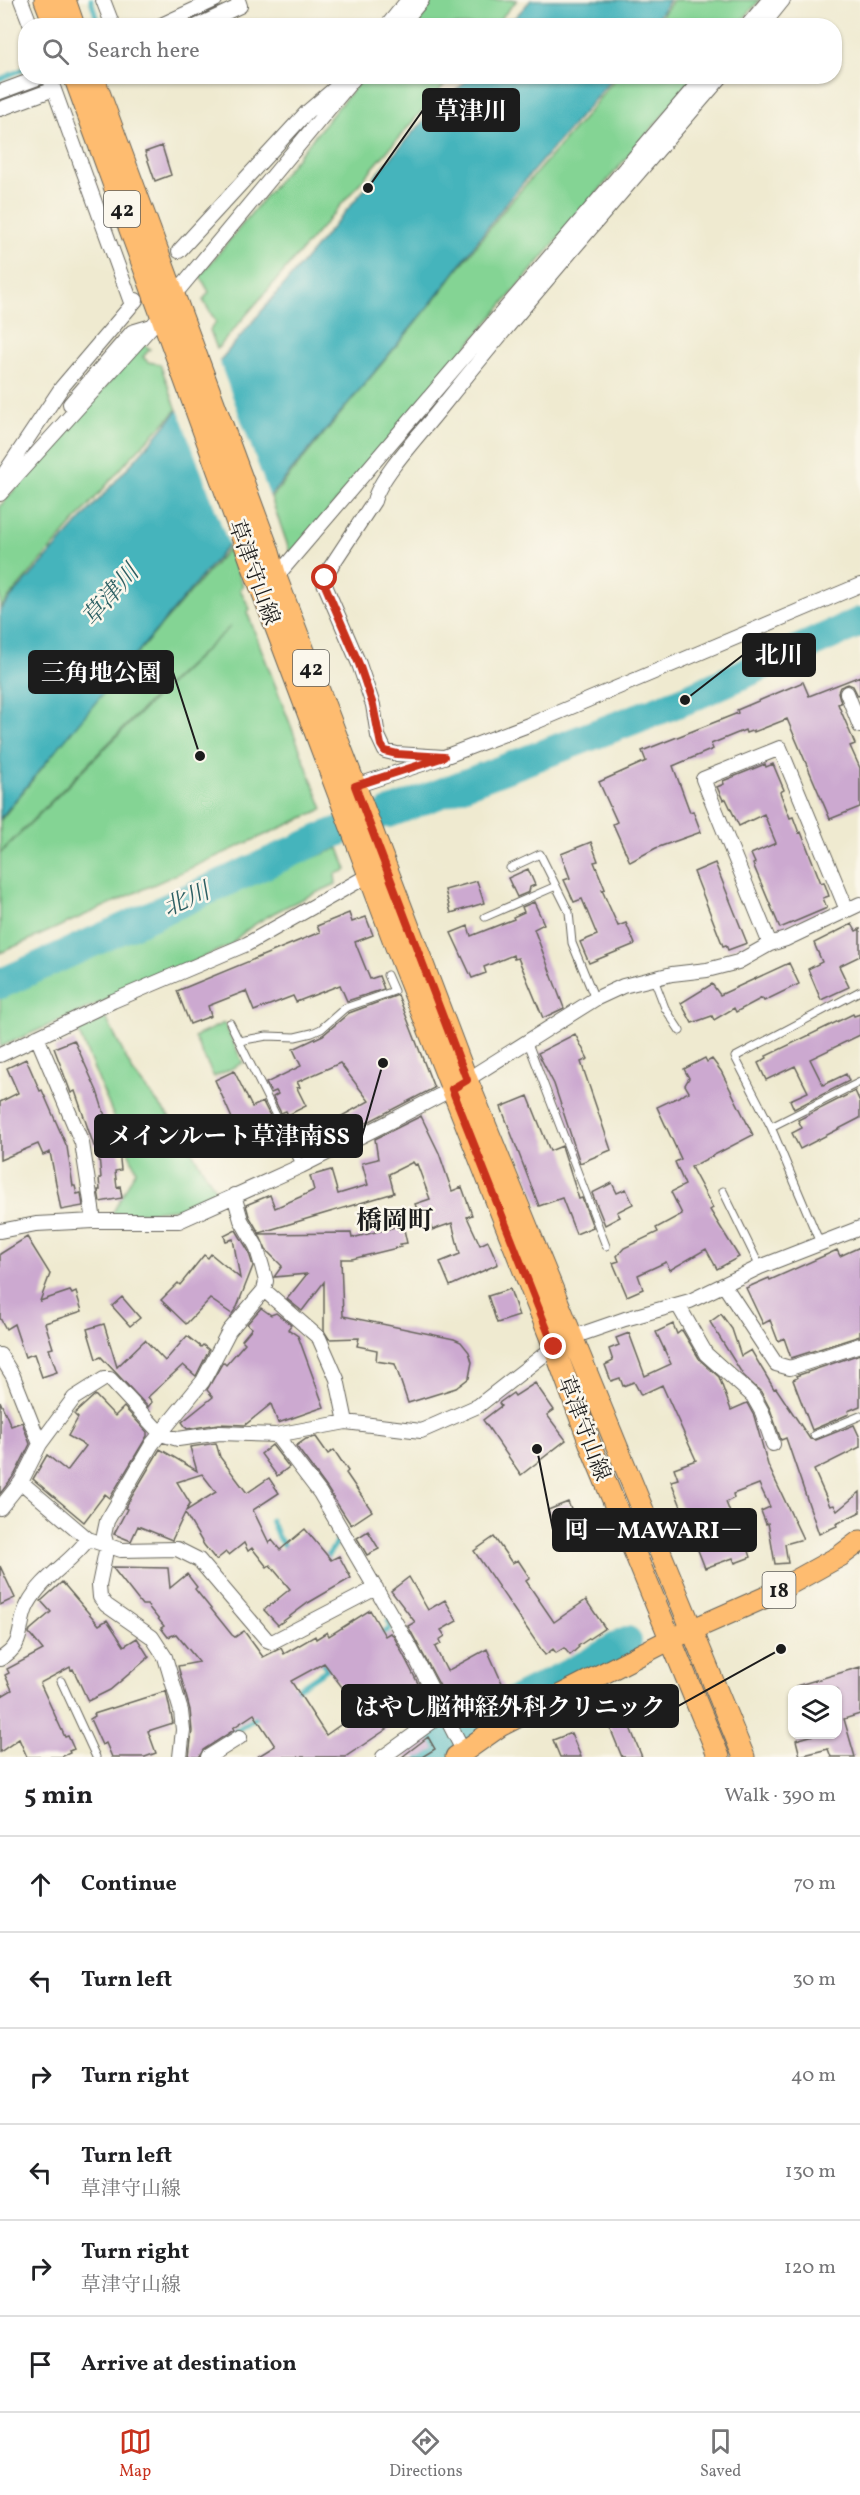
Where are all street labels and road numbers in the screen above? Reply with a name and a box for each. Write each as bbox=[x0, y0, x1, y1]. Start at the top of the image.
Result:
road number: 42 bbox=[104, 191, 140, 227]
street label: 草津守山線 bbox=[219, 516, 286, 630]
road number: 42 bbox=[293, 650, 329, 686]
street label: 草津守山線 bbox=[548, 1372, 617, 1486]
road number: 18 bbox=[762, 1572, 796, 1608]

